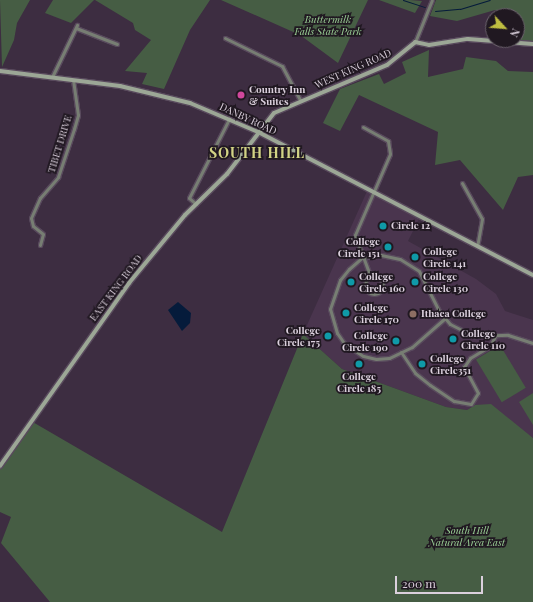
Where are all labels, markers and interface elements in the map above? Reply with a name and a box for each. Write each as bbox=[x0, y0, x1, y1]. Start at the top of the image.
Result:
north arrow bbox=[485, 8, 525, 48]
park label: Buttermilk Falls State Park bbox=[294, 13, 362, 36]
text: N bbox=[507, 26, 524, 40]
street label: WEST KING ROAD bbox=[313, 47, 393, 91]
place label: Country Inn & Suites bbox=[249, 83, 306, 106]
marker: Country Inn & Suites bbox=[236, 90, 246, 100]
street label: DANBY ROAD bbox=[218, 101, 278, 137]
street label: TIBET DRIVE bbox=[45, 114, 75, 174]
district label: SOUTH HILL bbox=[209, 145, 305, 161]
place label: Circle 12 bbox=[391, 220, 430, 232]
marker: Circle 12 bbox=[378, 221, 388, 231]
place label: College Circle 151 bbox=[338, 235, 380, 258]
marker: College Circle 151 bbox=[383, 242, 393, 252]
place label: College Circle 141 bbox=[423, 245, 466, 268]
street label: EAST KING ROAD bbox=[87, 252, 145, 324]
marker: College Circle 141 bbox=[410, 252, 420, 262]
place label: College Circle 160 bbox=[359, 270, 405, 294]
place label: College Circle 130 bbox=[423, 270, 468, 294]
marker: College Circle 160 bbox=[346, 277, 356, 287]
marker: College Circle 130 bbox=[410, 277, 420, 287]
place label: College Circle 170 bbox=[354, 301, 399, 324]
marker: College Circle 170 bbox=[341, 308, 351, 318]
place label: Ithaca College bbox=[421, 308, 486, 320]
marker: Ithaca College bbox=[408, 309, 418, 319]
place label: College Circle 175 bbox=[277, 324, 320, 348]
place label: College Circle 110 bbox=[461, 327, 505, 350]
place label: College Circle 190 bbox=[342, 329, 388, 352]
marker: College Circle 175 bbox=[323, 331, 333, 341]
marker: College Circle 110 bbox=[448, 334, 458, 344]
marker: College Circle 190 bbox=[391, 336, 401, 346]
place label: College Circle351 bbox=[430, 352, 471, 376]
marker: College Circle 185 bbox=[354, 359, 364, 369]
marker: College Circle351 bbox=[417, 359, 427, 369]
place label: College Circle 185 bbox=[337, 370, 381, 394]
park label: South Hill Natural Area East bbox=[429, 524, 505, 548]
scale bar bbox=[397, 568, 485, 594]
text: 200 m bbox=[402, 575, 436, 591]

